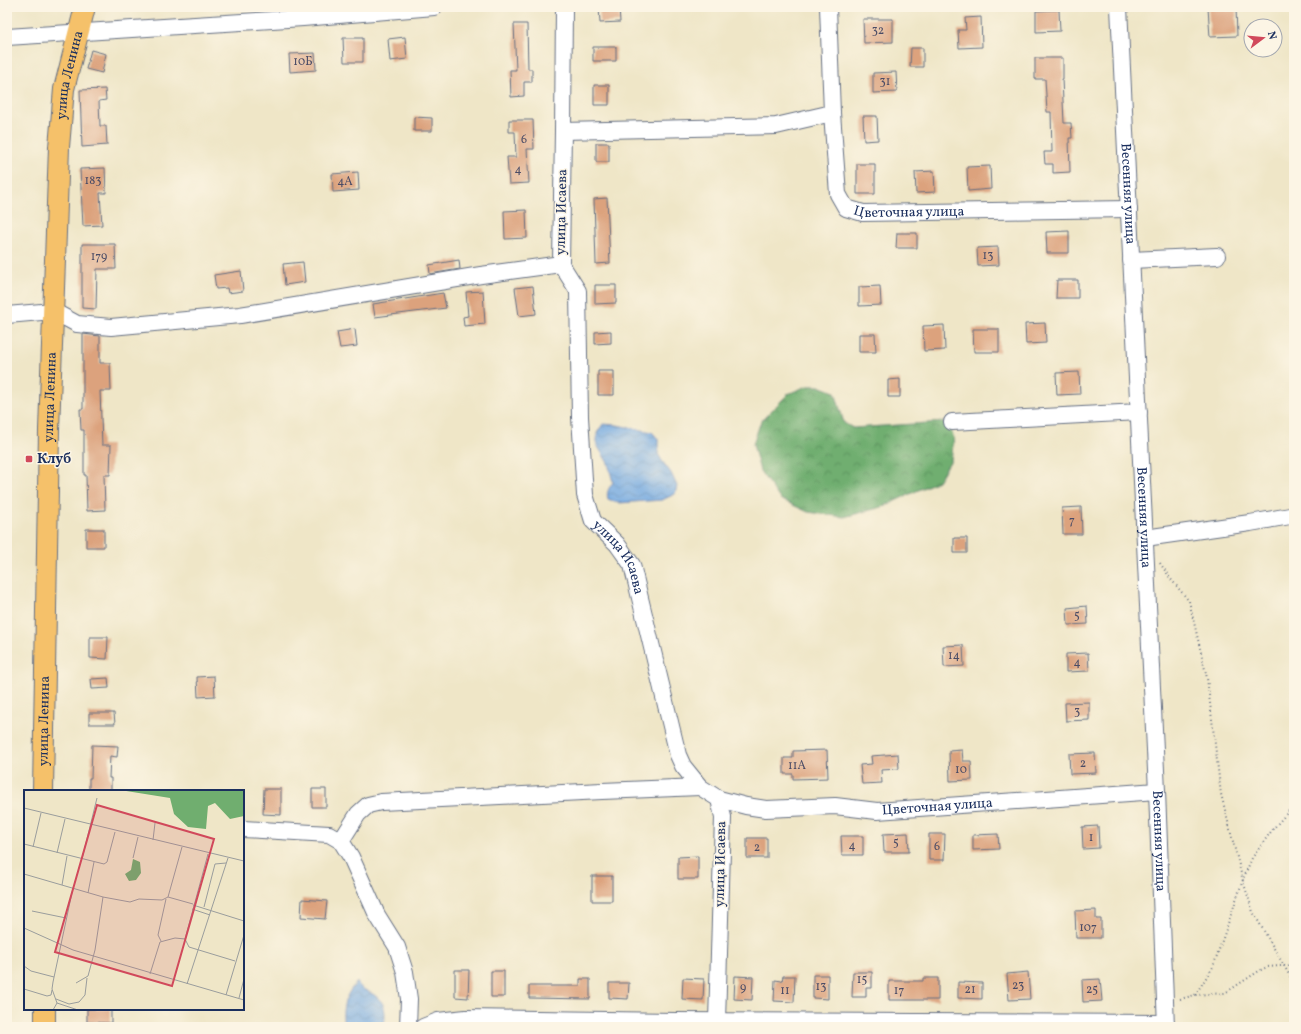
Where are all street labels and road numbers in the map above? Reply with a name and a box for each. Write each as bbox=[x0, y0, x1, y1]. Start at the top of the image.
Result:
street label: улица Ленина bbox=[52, 29, 88, 120]
street label: Весенняя улица bbox=[1116, 143, 1140, 245]
street label: улица Исаева bbox=[552, 169, 572, 255]
street label: Цветочная улица bbox=[851, 201, 964, 223]
street label: улица Ленина bbox=[39, 351, 61, 442]
street label: Весенняя улица bbox=[1132, 466, 1156, 568]
street label: улица Исаева bbox=[588, 516, 648, 596]
street label: улица Ленина bbox=[34, 676, 54, 766]
street label: Весенняя улица bbox=[1147, 790, 1170, 892]
street label: Цветочная улица bbox=[881, 793, 993, 820]
street label: улица Исаева bbox=[711, 821, 731, 907]

